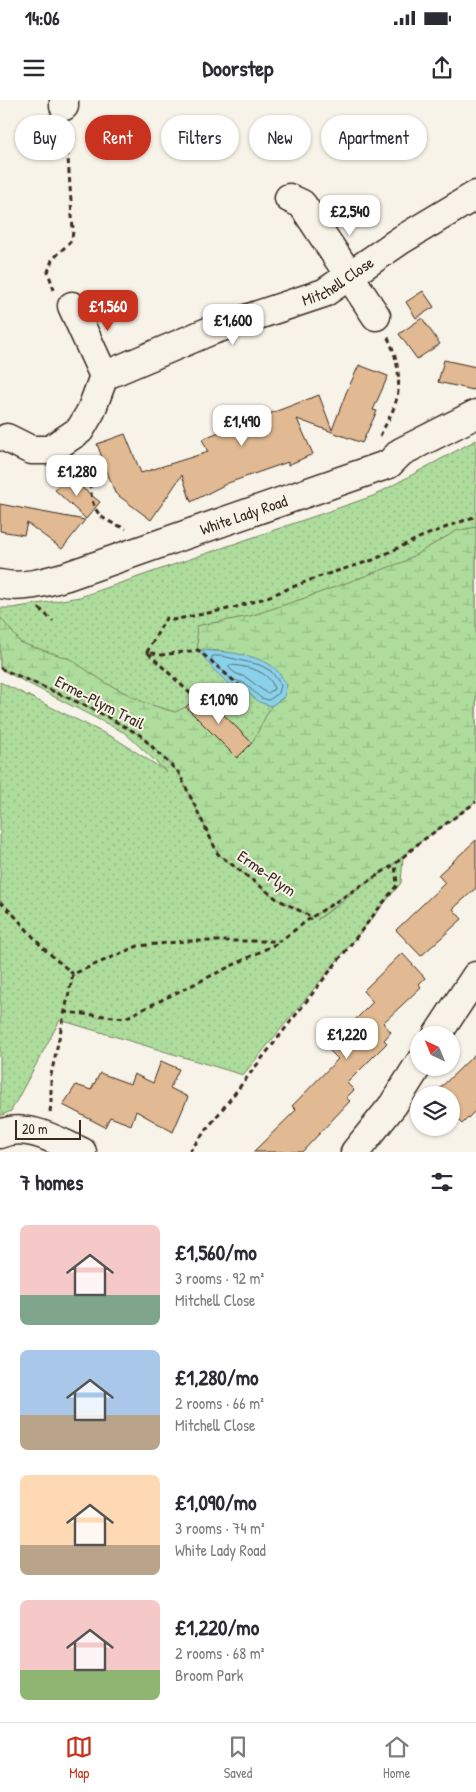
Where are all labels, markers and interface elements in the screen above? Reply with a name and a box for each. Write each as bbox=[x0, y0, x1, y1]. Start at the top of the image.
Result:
text: 14:06 bbox=[25, 5, 60, 31]
text: Doorstep bbox=[203, 53, 273, 83]
icon: menu bbox=[20, 54, 48, 82]
icon: share bbox=[428, 54, 456, 82]
chip: Buy bbox=[15, 115, 75, 160]
chip: Rent bbox=[85, 115, 151, 160]
chip: Filters bbox=[161, 115, 239, 160]
chip: New bbox=[249, 115, 311, 160]
chip: Apartment bbox=[321, 115, 427, 160]
pin: £2,540 bbox=[309, 194, 391, 237]
text: £2,540 bbox=[330, 200, 370, 222]
street label: Mitchell Close bbox=[299, 251, 378, 311]
pin: £1,560 bbox=[67, 290, 149, 332]
text: £1,560 bbox=[89, 295, 127, 317]
pin: £1,600 bbox=[192, 304, 274, 346]
text: £1,600 bbox=[214, 309, 252, 331]
pin: £1,490 bbox=[201, 404, 283, 447]
text: £1,490 bbox=[224, 410, 260, 432]
pin: £1,280 bbox=[36, 454, 118, 497]
text: £1,280 bbox=[57, 460, 97, 482]
street label: White Lady Road bbox=[197, 489, 290, 540]
street label: Erme-Plym Trail bbox=[51, 670, 149, 734]
pin: £1,090 bbox=[178, 682, 260, 725]
text: £1,090 bbox=[200, 688, 238, 710]
street label: Erme-Plym bbox=[233, 845, 301, 901]
pin: £1,220 bbox=[306, 1018, 388, 1060]
text: £1,220 bbox=[327, 1023, 367, 1045]
north arrow bbox=[410, 1026, 460, 1076]
map controls bbox=[410, 1026, 460, 1136]
button: layers bbox=[410, 1086, 460, 1136]
scale bar bbox=[15, 1117, 81, 1140]
text: 20 m bbox=[22, 1119, 48, 1138]
text: 7 homes bbox=[20, 1168, 83, 1197]
icon: filters bbox=[428, 1168, 456, 1196]
text: £1,560/mo bbox=[175, 1238, 257, 1267]
icon: home bbox=[60, 1245, 120, 1305]
text: 3 rooms · 92 m² bbox=[175, 1267, 264, 1289]
text: Mitchell Close bbox=[175, 1289, 255, 1311]
text: £1,280/mo bbox=[175, 1363, 258, 1392]
icon: home bbox=[60, 1370, 120, 1430]
text: 2 rooms · 66 m² bbox=[175, 1392, 264, 1414]
text: Mitchell Close bbox=[175, 1414, 255, 1436]
text: £1,090/mo bbox=[175, 1488, 257, 1517]
icon: home bbox=[60, 1495, 120, 1555]
text: 3 rooms · 74 m² bbox=[175, 1517, 265, 1539]
text: White Lady Road bbox=[175, 1539, 266, 1561]
text: £1,220/mo bbox=[175, 1613, 259, 1642]
icon: home bbox=[60, 1620, 120, 1680]
text: 2 rooms · 68 m² bbox=[175, 1642, 264, 1664]
text: Broom Park bbox=[175, 1664, 244, 1686]
tab: Map bbox=[65, 1733, 93, 1782]
tab: Saved bbox=[224, 1733, 252, 1782]
tab: Home bbox=[383, 1733, 411, 1782]

